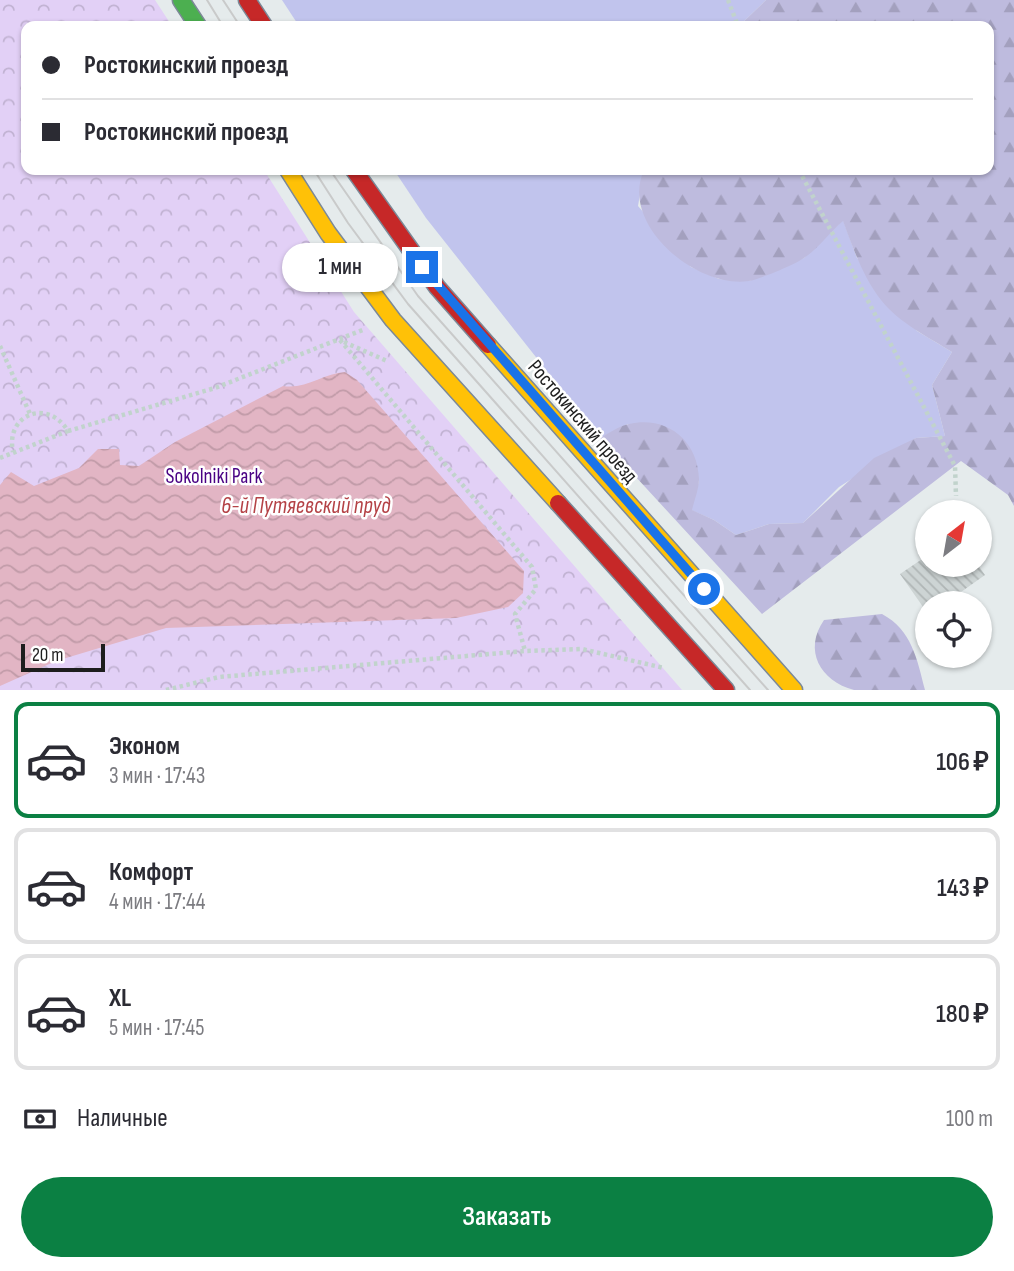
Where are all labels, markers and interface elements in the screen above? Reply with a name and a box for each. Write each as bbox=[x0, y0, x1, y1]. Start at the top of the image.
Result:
text: Ростокинский проезд bbox=[84, 50, 288, 81]
text: Ростокинский проезд bbox=[84, 117, 288, 148]
callout: 1 мин bbox=[282, 243, 398, 292]
route end bbox=[406, 251, 438, 283]
text: 1 мин bbox=[318, 253, 362, 281]
street label: Ростокинский проезд bbox=[522, 355, 643, 488]
park label: Sokolniki Park bbox=[166, 464, 262, 489]
water label: 6-й Путяевский пруд bbox=[221, 492, 391, 520]
north arrow bbox=[915, 500, 992, 578]
map controls bbox=[915, 500, 992, 668]
route start bbox=[688, 573, 720, 605]
button: locate bbox=[915, 591, 992, 668]
scale bar bbox=[21, 641, 105, 673]
text: 20 m bbox=[32, 644, 64, 667]
icon: car bbox=[25, 729, 88, 792]
text: Эконом bbox=[109, 731, 180, 762]
text: 106 ₽ bbox=[936, 747, 989, 778]
text: 3 мин · 17:43 bbox=[109, 762, 205, 790]
icon: car bbox=[25, 855, 88, 918]
text: Комфорт bbox=[109, 857, 193, 888]
text: 143 ₽ bbox=[937, 873, 989, 904]
text: 4 мин · 17:44 bbox=[109, 888, 205, 916]
icon: car bbox=[25, 981, 88, 1044]
text: XL bbox=[109, 983, 131, 1014]
text: 180 ₽ bbox=[936, 999, 989, 1030]
text: 5 мин · 17:45 bbox=[109, 1014, 205, 1042]
icon: cash bbox=[21, 1100, 59, 1138]
text: Наличные bbox=[77, 1103, 168, 1134]
text: 100 m bbox=[946, 1105, 993, 1133]
button: Заказать bbox=[21, 1177, 993, 1257]

